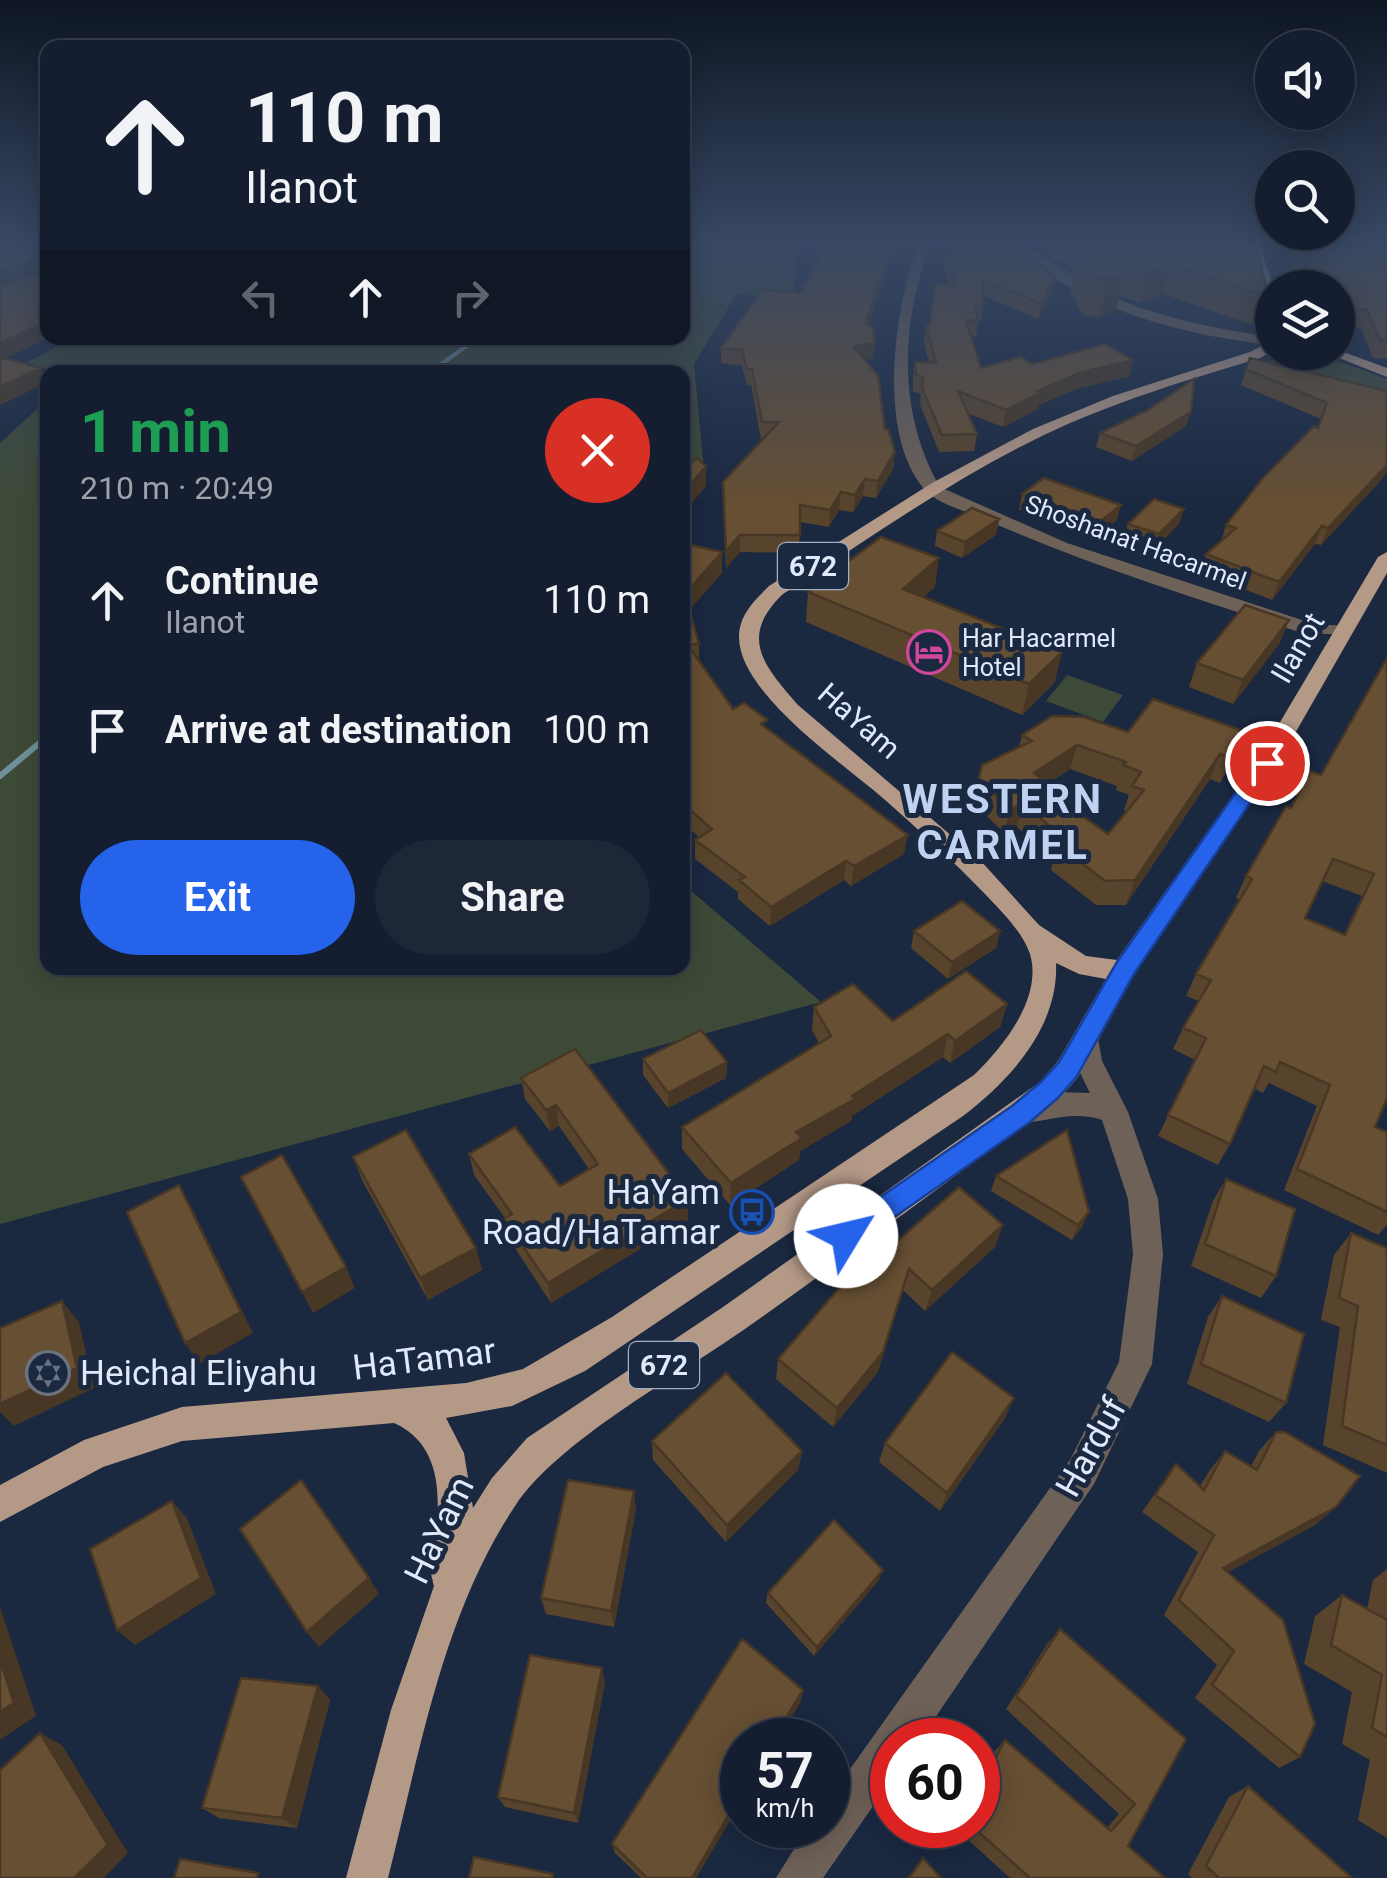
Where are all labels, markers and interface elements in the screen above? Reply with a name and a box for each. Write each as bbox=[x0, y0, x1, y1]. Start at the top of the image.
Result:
map controls bbox=[1255, 30, 1355, 370]
button: sound bbox=[1255, 30, 1355, 130]
text: 110 m bbox=[245, 77, 444, 159]
icon: ahead bbox=[80, 80, 210, 210]
button: search bbox=[1255, 150, 1355, 250]
text: Ilanot bbox=[245, 161, 358, 214]
icon: left bbox=[233, 270, 288, 325]
icon: ahead bbox=[338, 270, 393, 325]
icon: right bbox=[443, 270, 498, 325]
button: layers bbox=[1255, 270, 1355, 370]
text: 1 min bbox=[80, 396, 231, 467]
button: close bbox=[545, 398, 650, 503]
text: 210 m · 20:49 bbox=[80, 469, 274, 507]
street label: Shoshanat Hacarmel bbox=[1021, 489, 1250, 596]
road number: 672 bbox=[778, 543, 848, 589]
text: Continue bbox=[165, 559, 319, 603]
icon: ahead bbox=[80, 573, 135, 628]
text: 110 m bbox=[543, 578, 650, 622]
text: Ilanot bbox=[165, 603, 245, 641]
street label: Ilanot bbox=[1264, 606, 1332, 689]
place label: Har Hacarmel Hotel bbox=[962, 624, 1116, 682]
hotel icon: Har Hacarmel Hotel bbox=[906, 629, 952, 675]
street label: HaYam bbox=[811, 675, 908, 766]
icon: arrive bbox=[80, 703, 135, 758]
text: Arrive at destination bbox=[165, 708, 512, 752]
text: 100 m bbox=[543, 708, 650, 752]
pin bbox=[1225, 721, 1310, 806]
icon: arrive bbox=[1240, 736, 1295, 791]
district label: WESTERN CARMEL bbox=[903, 776, 1103, 869]
button: Exit bbox=[80, 840, 355, 955]
button: Share bbox=[375, 840, 650, 955]
place label: HaYam Road/HaTamar bbox=[482, 1172, 720, 1253]
position arrow bbox=[794, 1184, 898, 1288]
bus stop icon: HaYam Road/HaTamar bbox=[729, 1189, 775, 1235]
street label: HaTamar bbox=[350, 1330, 498, 1389]
road number: 672 bbox=[629, 1342, 699, 1388]
synagogue icon: Heichal Eliyahu bbox=[25, 1350, 71, 1396]
place label: Heichal Eliyahu bbox=[80, 1353, 317, 1394]
street label: Harduf bbox=[1048, 1390, 1136, 1504]
street label: HaYam bbox=[396, 1470, 483, 1590]
speed limit sign: 60 bbox=[870, 1718, 1000, 1848]
text: 57 bbox=[756, 1742, 814, 1800]
text: km/h bbox=[756, 1794, 814, 1823]

